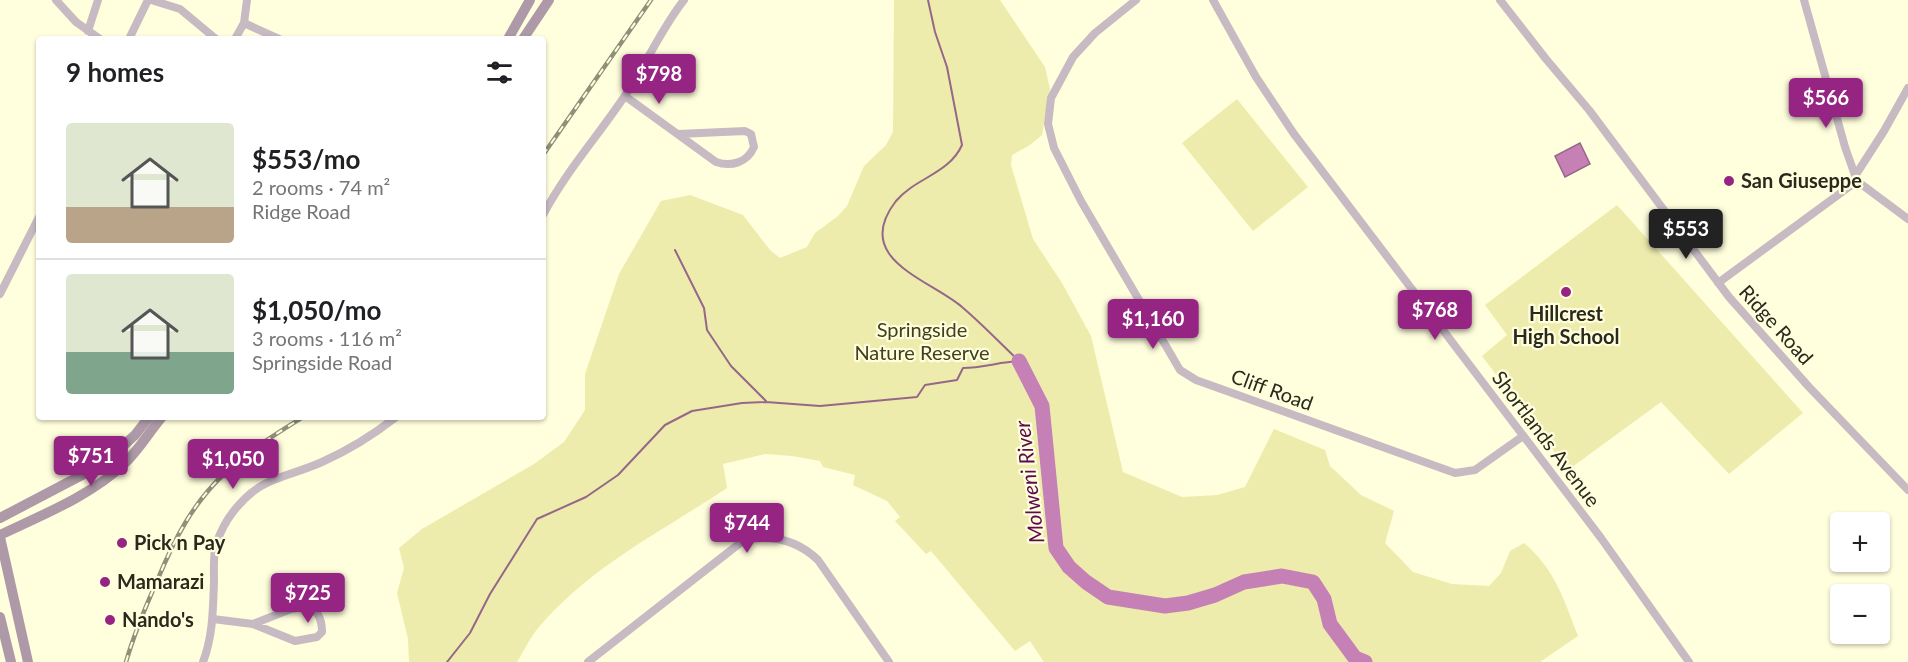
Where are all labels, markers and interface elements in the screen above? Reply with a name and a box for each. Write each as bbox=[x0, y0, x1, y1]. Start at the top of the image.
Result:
pin: $798 bbox=[623, 54, 695, 105]
text: 9 homes bbox=[66, 56, 164, 88]
icon: filters bbox=[483, 56, 516, 89]
text: $798 bbox=[636, 61, 682, 85]
pin: $566 bbox=[1790, 78, 1862, 129]
text: $566 bbox=[1803, 85, 1849, 109]
text: $553/mo bbox=[252, 143, 360, 175]
icon: home bbox=[114, 147, 186, 219]
place label: San Giuseppe bbox=[1741, 168, 1862, 192]
marker: San Giuseppe bbox=[1722, 174, 1736, 188]
text: 2 rooms · 74 m² bbox=[252, 175, 390, 199]
text: Ridge Road bbox=[252, 199, 351, 223]
pin: $553 bbox=[1650, 209, 1722, 260]
text: $553 bbox=[1663, 216, 1709, 240]
street label: Ridge Road bbox=[1735, 280, 1819, 369]
marker: Hillcrest High School bbox=[1559, 285, 1573, 299]
pin: $768 bbox=[1399, 290, 1471, 341]
text: $1,050/mo bbox=[252, 294, 382, 326]
text: $768 bbox=[1412, 297, 1458, 321]
icon: home bbox=[114, 298, 186, 370]
pin: $1,160 bbox=[1104, 299, 1202, 350]
place label: Hillcrest High School bbox=[1513, 301, 1619, 348]
text: $1,160 bbox=[1122, 306, 1184, 330]
park label: Springside Nature Reserve bbox=[854, 317, 990, 364]
text: 3 rooms · 116 m² bbox=[252, 326, 402, 350]
text: Springside Road bbox=[252, 350, 392, 374]
street label: Cliff Road bbox=[1228, 363, 1317, 415]
street label: Shortlands Avenue bbox=[1488, 366, 1606, 511]
water label: Molweni River bbox=[1008, 419, 1048, 545]
pin: $751 bbox=[55, 436, 127, 487]
pin: $1,050 bbox=[184, 439, 282, 490]
text: $751 bbox=[68, 443, 114, 467]
text: $1,050 bbox=[202, 446, 264, 470]
pin: $744 bbox=[711, 503, 783, 554]
text: $744 bbox=[724, 510, 770, 534]
map controls bbox=[1830, 512, 1890, 644]
button: + bbox=[1830, 512, 1890, 572]
place label: Pick n Pay bbox=[134, 530, 226, 554]
marker: Pick n Pay bbox=[115, 536, 129, 550]
place label: Mamarazi bbox=[117, 569, 204, 593]
pin: $725 bbox=[272, 573, 344, 624]
marker: Mamarazi bbox=[98, 575, 112, 589]
text: $725 bbox=[285, 580, 331, 604]
button: − bbox=[1830, 584, 1890, 644]
place label: Nando's bbox=[122, 607, 194, 631]
marker: Nando's bbox=[103, 613, 117, 627]

